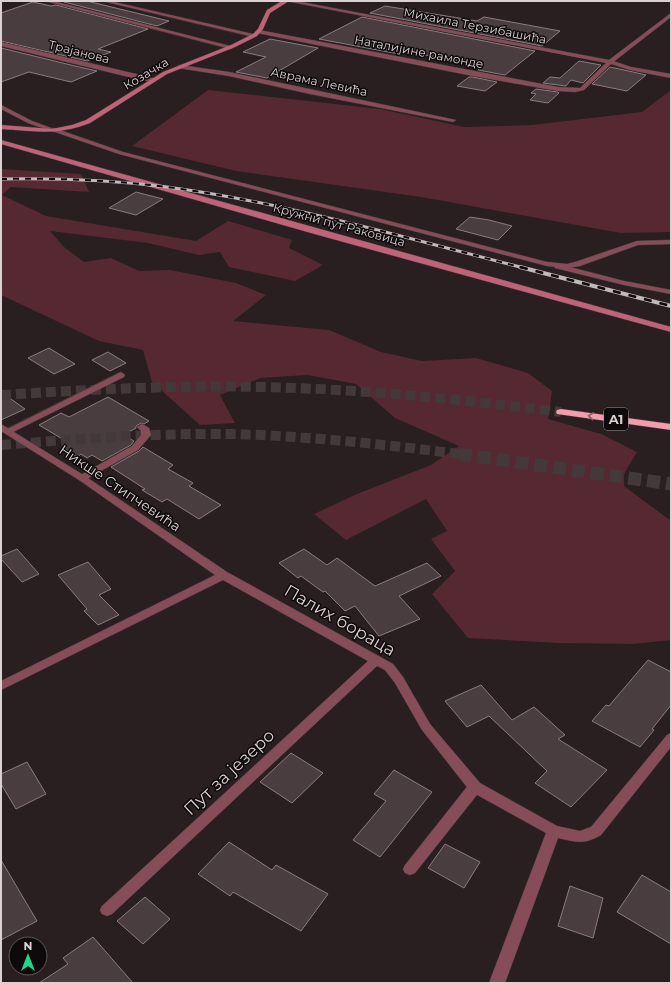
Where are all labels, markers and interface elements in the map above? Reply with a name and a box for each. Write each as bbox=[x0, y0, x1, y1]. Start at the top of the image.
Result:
street label: Михаила Терзибашића bbox=[403, 4, 548, 47]
street label: Наталијине рамонде bbox=[353, 32, 485, 71]
street label: Трајанова bbox=[47, 37, 111, 66]
street label: Козачка bbox=[120, 54, 171, 93]
street label: Аврама Левића bbox=[269, 64, 369, 99]
street label: Кружни пут Раковица bbox=[271, 200, 407, 249]
road number: A1 bbox=[604, 408, 628, 430]
one-way arrow bbox=[588, 412, 594, 421]
street label: Никше Стипчевића bbox=[56, 441, 184, 535]
street label: Палих бораца bbox=[281, 580, 399, 660]
street label: Пут за језеро bbox=[180, 725, 278, 819]
north arrow bbox=[8, 936, 48, 976]
text: N bbox=[24, 939, 32, 953]

